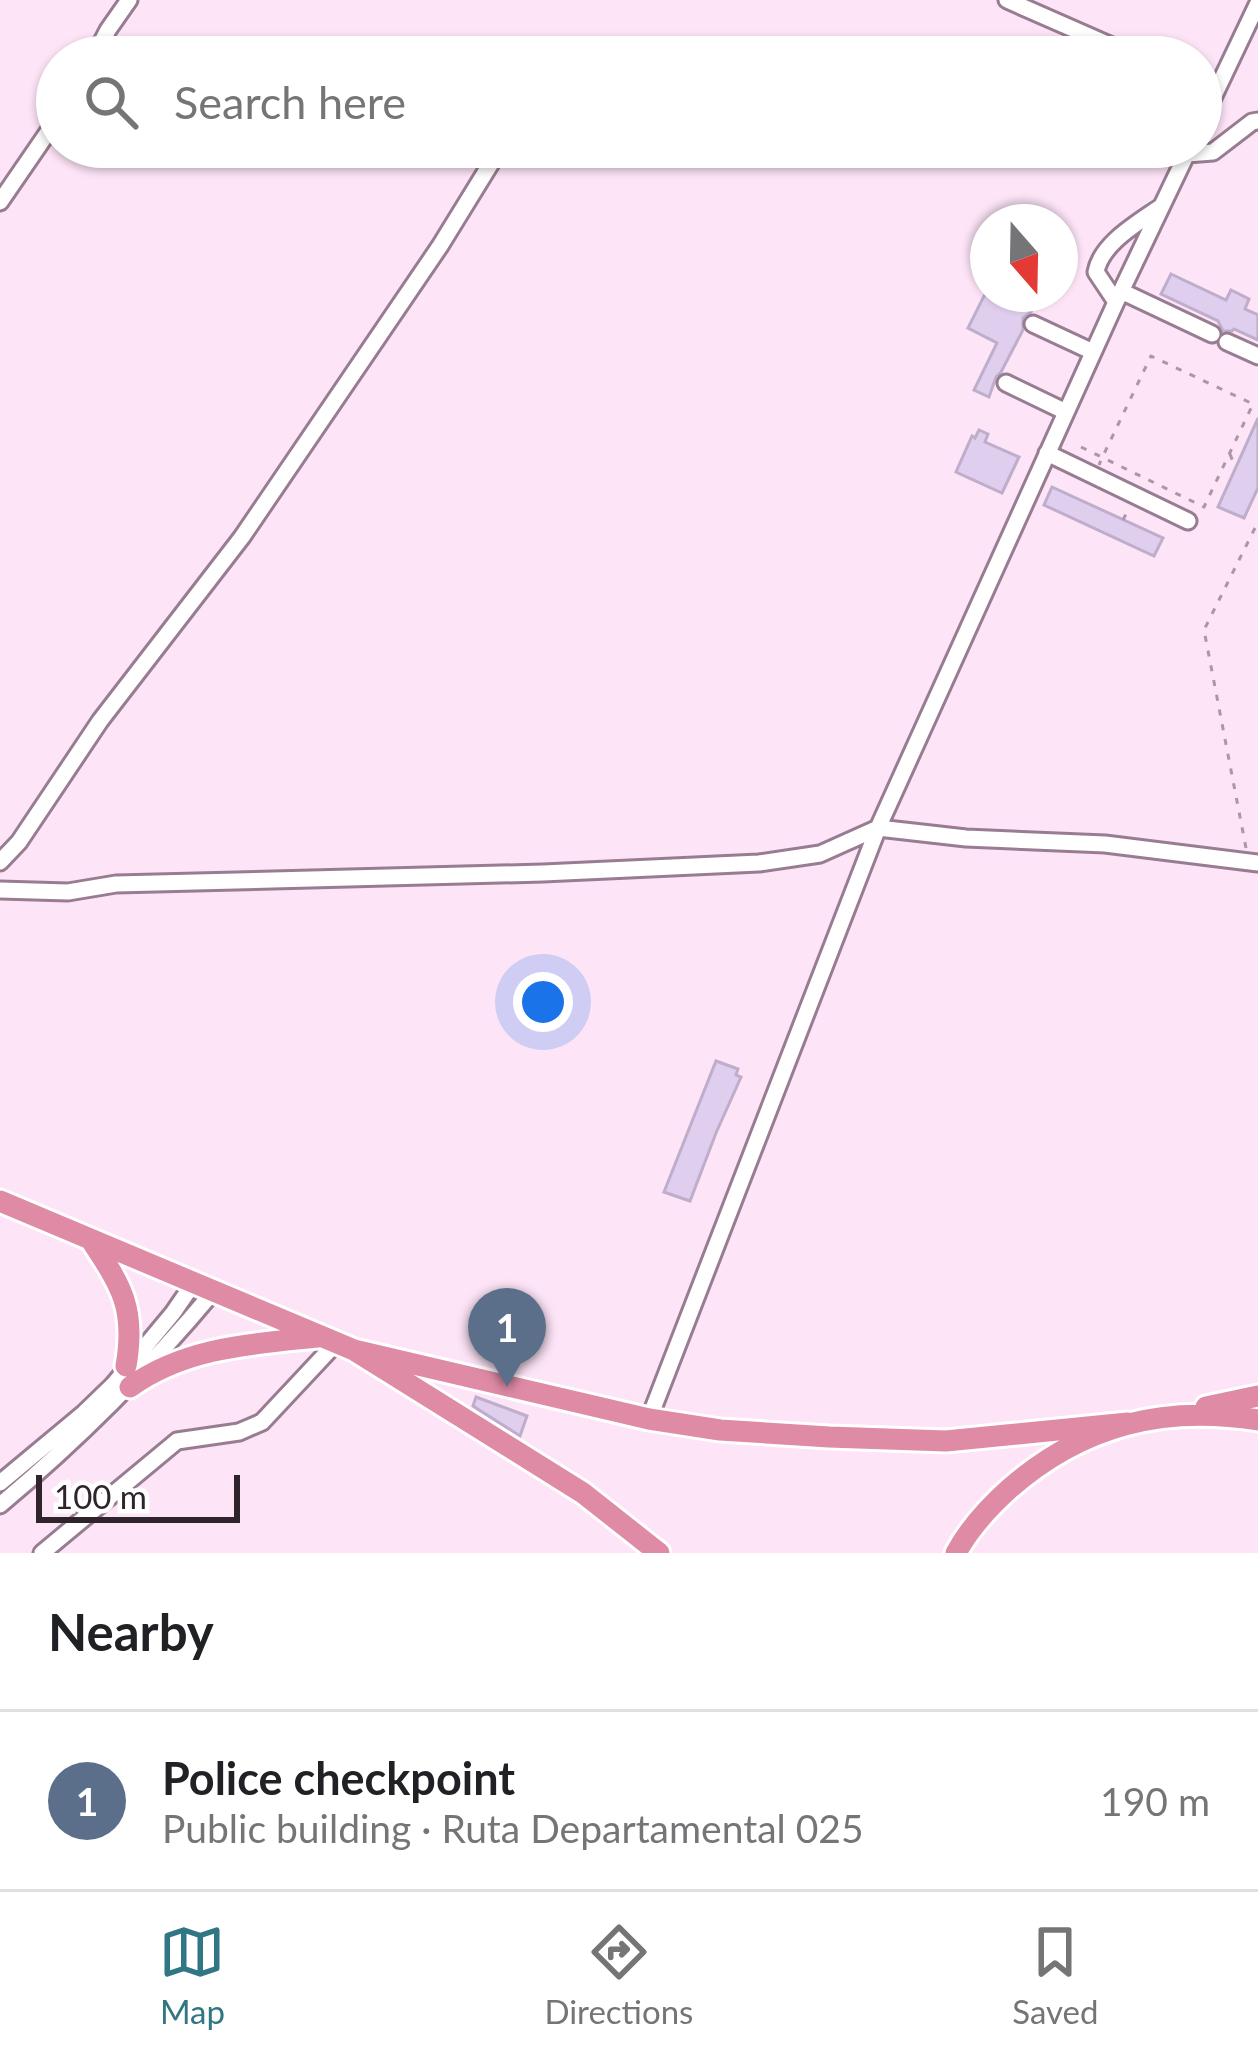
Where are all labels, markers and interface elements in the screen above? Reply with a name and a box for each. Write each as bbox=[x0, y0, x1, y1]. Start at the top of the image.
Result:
search box bbox=[36, 36, 1222, 168]
icon: search bbox=[78, 69, 144, 135]
text: Search here bbox=[174, 75, 406, 129]
north arrow bbox=[970, 204, 1078, 312]
your location bbox=[513, 972, 573, 1032]
pin: 1 bbox=[468, 1288, 546, 1387]
scale bar bbox=[36, 1469, 240, 1522]
text: 100 m bbox=[54, 1476, 147, 1516]
text: Nearby bbox=[48, 1601, 214, 1662]
text: Police checkpoint bbox=[162, 1751, 515, 1805]
text: 1 bbox=[76, 1778, 98, 1824]
text: 190 m bbox=[1100, 1778, 1210, 1824]
text: Public building · Ruta Departamental 025 bbox=[162, 1805, 864, 1851]
tab: Map bbox=[159, 1919, 225, 2031]
tab: Directions bbox=[544, 1919, 693, 2031]
tab: Saved bbox=[1012, 1919, 1099, 2031]

